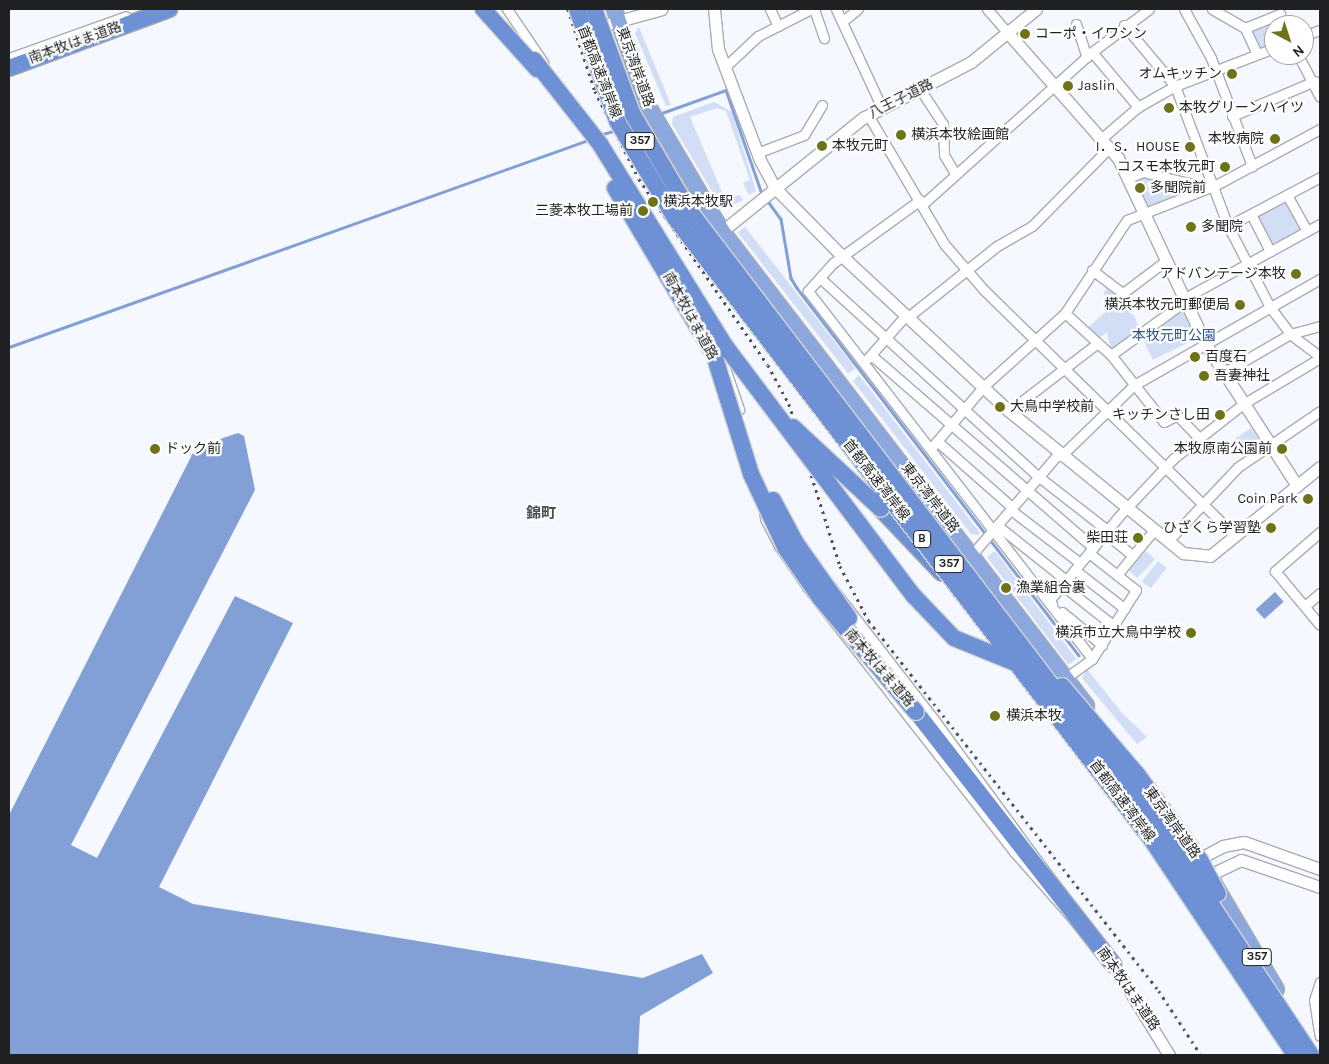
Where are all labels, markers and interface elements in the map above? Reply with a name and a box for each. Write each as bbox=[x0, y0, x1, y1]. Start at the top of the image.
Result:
north arrow bbox=[1264, 15, 1314, 65]
street label: 南本牧はま道路 bbox=[26, 18, 124, 68]
street label: 首都高速湾岸線 bbox=[574, 23, 624, 121]
street label: 東京湾岸道路 bbox=[613, 25, 657, 109]
place label: コーポ・イワシン bbox=[1035, 26, 1147, 42]
marker: コーポ・イワシン bbox=[1019, 28, 1031, 40]
text: N bbox=[1289, 41, 1308, 61]
place label: オムキッチン bbox=[1138, 66, 1222, 82]
marker: オムキッチン bbox=[1226, 68, 1238, 80]
street label: 八王子道路 bbox=[866, 76, 936, 122]
place label: Jaslin bbox=[1078, 78, 1115, 94]
marker: Jaslin bbox=[1062, 80, 1074, 92]
place label: 本牧グリーンハイツ bbox=[1179, 100, 1305, 116]
marker: 本牧グリーンハイツ bbox=[1163, 102, 1175, 114]
place label: 横浜本牧絵画館 bbox=[911, 127, 1009, 143]
marker: 横浜本牧絵画館 bbox=[895, 129, 907, 141]
place label: 本牧病院 bbox=[1208, 131, 1264, 147]
road number: 357 bbox=[624, 132, 656, 150]
marker: 本牧病院 bbox=[1268, 132, 1282, 146]
place label: 本牧元町 bbox=[832, 138, 888, 154]
place label: I．S．HOUSE bbox=[1096, 139, 1180, 155]
marker: 本牧元町 bbox=[816, 140, 828, 152]
marker: I．S．HOUSE bbox=[1184, 141, 1196, 153]
place label: コスモ本牧元町 bbox=[1117, 159, 1215, 175]
marker: コスモ本牧元町 bbox=[1219, 161, 1231, 173]
place label: 多聞院前 bbox=[1150, 180, 1206, 196]
marker: 多聞院前 bbox=[1134, 182, 1146, 194]
place label: 横浜本牧駅 bbox=[663, 194, 733, 210]
marker: 横浜本牧駅 bbox=[647, 196, 659, 208]
place label: 三菱本牧工場前 bbox=[535, 203, 633, 219]
marker: 三菱本牧工場前 bbox=[637, 205, 649, 217]
place label: 多聞院 bbox=[1201, 219, 1243, 235]
marker: 多聞院 bbox=[1185, 221, 1197, 233]
place label: アドバンテージ本牧 bbox=[1160, 266, 1286, 282]
marker: アドバンテージ本牧 bbox=[1290, 268, 1302, 280]
street label: 南本牧はま道路 bbox=[659, 269, 721, 363]
place label: 横浜本牧元町郵便局 bbox=[1104, 297, 1230, 313]
marker: 横浜本牧元町郵便局 bbox=[1234, 299, 1246, 311]
park label: 本牧元町公園 bbox=[1132, 328, 1216, 344]
place label: 百度石 bbox=[1205, 349, 1247, 365]
marker: 百度石 bbox=[1189, 351, 1201, 363]
place label: 吾妻神社 bbox=[1214, 368, 1270, 384]
marker: 吾妻神社 bbox=[1198, 370, 1210, 382]
place label: 大鳥中学校前 bbox=[1010, 399, 1094, 415]
marker: 大鳥中学校前 bbox=[994, 401, 1006, 413]
place label: キッチンさし田 bbox=[1112, 407, 1210, 423]
marker: キッチンさし田 bbox=[1214, 409, 1226, 421]
street label: 首都高速湾岸線 bbox=[839, 436, 913, 524]
place label: ドック前 bbox=[165, 441, 221, 457]
place label: 本牧原南公園前 bbox=[1174, 441, 1272, 457]
marker: ドック前 bbox=[149, 443, 161, 455]
marker: 本牧原南公園前 bbox=[1276, 443, 1288, 455]
street label: 東京湾岸道路 bbox=[898, 460, 962, 536]
place label: Coin Park bbox=[1237, 491, 1298, 507]
marker: Coin Park bbox=[1302, 493, 1314, 505]
district label: 錦町 bbox=[526, 505, 556, 523]
place label: ひざくら学習塾 bbox=[1163, 520, 1261, 536]
marker: ひざくら学習塾 bbox=[1265, 522, 1277, 534]
road number: B bbox=[912, 530, 932, 548]
place label: 柴田荘 bbox=[1086, 530, 1128, 546]
marker: 柴田荘 bbox=[1132, 532, 1144, 544]
road number: 357 bbox=[933, 554, 965, 574]
place label: 漁業組合裏 bbox=[1016, 580, 1086, 596]
marker: 漁業組合裏 bbox=[1000, 582, 1012, 594]
place label: 横浜市立大鳥中学校 bbox=[1055, 625, 1181, 641]
street label: 南本牧はま道路 bbox=[841, 626, 917, 710]
marker: 横浜市立大鳥中学校 bbox=[1185, 627, 1197, 639]
place label: 横浜本牧 bbox=[1006, 708, 1062, 724]
marker: 横浜本牧 bbox=[988, 709, 1002, 723]
street label: 首都高速湾岸線 bbox=[1086, 757, 1158, 845]
street label: 東京湾岸道路 bbox=[1141, 784, 1203, 862]
street label: 南本牧はま道路 bbox=[1093, 944, 1163, 1034]
road number: 357 bbox=[1241, 948, 1273, 966]

